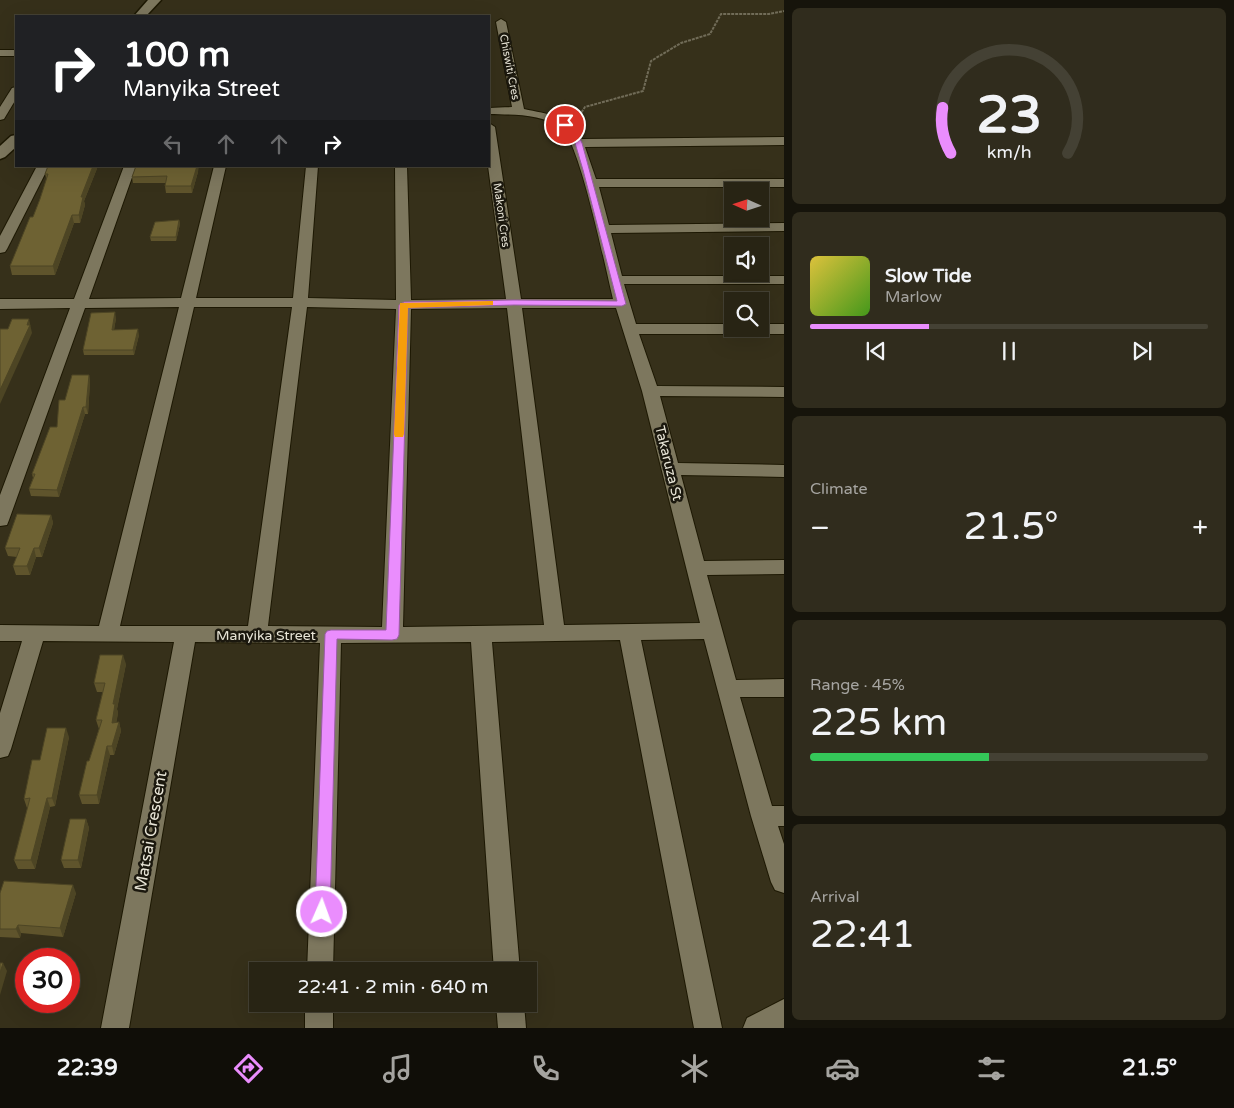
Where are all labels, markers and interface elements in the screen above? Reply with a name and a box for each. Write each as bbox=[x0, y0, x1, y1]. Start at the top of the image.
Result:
street label: Chiswiti Cres bbox=[497, 33, 522, 101]
text: 100 m bbox=[123, 34, 230, 76]
icon: right bbox=[40, 35, 105, 100]
text: Manyika Street bbox=[123, 76, 280, 102]
text: 23 bbox=[976, 84, 1042, 147]
pin bbox=[544, 104, 586, 146]
icon: arrive bbox=[551, 111, 579, 139]
icon: left bbox=[159, 130, 187, 158]
icon: ahead bbox=[212, 130, 240, 158]
icon: ahead bbox=[265, 130, 293, 158]
icon: right bbox=[318, 130, 346, 158]
text: km/h bbox=[987, 142, 1031, 163]
street label: Makoni Cres bbox=[491, 182, 512, 248]
north arrow bbox=[724, 182, 769, 228]
map controls bbox=[724, 182, 769, 337]
button: sound bbox=[724, 237, 769, 282]
text: Slow Tide bbox=[885, 265, 972, 287]
text: Marlow bbox=[885, 287, 942, 307]
button: search bbox=[724, 292, 769, 337]
icon: previous bbox=[862, 337, 890, 365]
icon: pause bbox=[995, 337, 1023, 365]
icon: next bbox=[1128, 337, 1156, 365]
street label: Takaruza St bbox=[651, 424, 686, 503]
text: Climate bbox=[810, 479, 868, 499]
text: 21.5° bbox=[964, 504, 1059, 550]
text: − bbox=[810, 511, 830, 545]
text: + bbox=[1192, 511, 1208, 545]
street label: Manyika Street bbox=[216, 627, 317, 644]
text: Range · 45% bbox=[810, 675, 905, 695]
text: 225 km bbox=[810, 700, 947, 746]
street label: Matsai Crescent bbox=[131, 769, 171, 893]
position arrow bbox=[295, 885, 347, 937]
text: Arrival bbox=[810, 887, 859, 907]
text: 22:41 bbox=[810, 912, 915, 958]
speed limit sign: 30 bbox=[15, 948, 80, 1013]
text: 22:41 · 2 min · 640 m bbox=[297, 976, 489, 998]
icon: directions bbox=[231, 1051, 266, 1086]
icon: music bbox=[380, 1051, 415, 1086]
icon: phone bbox=[528, 1051, 563, 1086]
icon: climate bbox=[677, 1051, 712, 1086]
icon: car bbox=[825, 1051, 860, 1086]
icon: filters bbox=[974, 1051, 1009, 1086]
text: 22:39 bbox=[57, 1055, 118, 1081]
text: 21.5° bbox=[1122, 1055, 1177, 1081]

